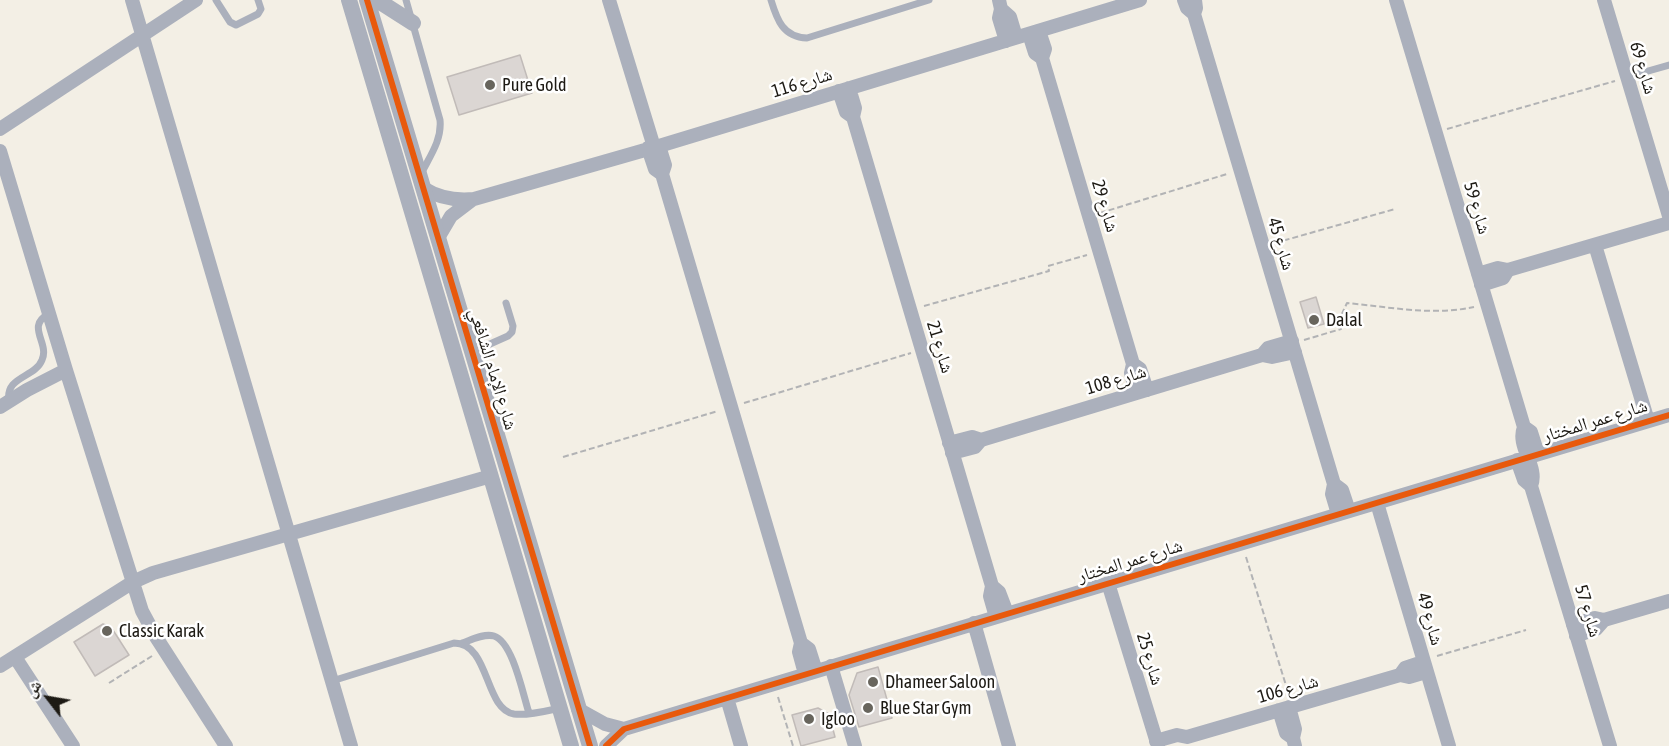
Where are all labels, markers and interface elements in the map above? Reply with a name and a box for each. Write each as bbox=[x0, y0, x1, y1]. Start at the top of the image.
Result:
street label: شارع 69 bbox=[1625, 39, 1661, 97]
street label: شارع 116 bbox=[769, 64, 835, 102]
place label: Pure Gold bbox=[502, 74, 567, 96]
marker: Pure Gold bbox=[483, 78, 497, 92]
street label: شارع 29 bbox=[1087, 177, 1123, 235]
street label: شارع 59 bbox=[1459, 179, 1495, 237]
street label: شارع 45 bbox=[1263, 215, 1299, 273]
street label: شارع الإمام الشافعي bbox=[464, 305, 522, 433]
place label: Dalal bbox=[1326, 309, 1362, 331]
marker: Dalal bbox=[1307, 313, 1321, 327]
street label: شارع 21 bbox=[922, 318, 958, 376]
street label: شارع 108 bbox=[1083, 361, 1149, 399]
street label: شارع عمر المختار bbox=[1540, 395, 1650, 447]
street label: شارع عمر المختار bbox=[1075, 535, 1185, 587]
street label: شارع 57 bbox=[1570, 582, 1606, 640]
street label: شارع 49 bbox=[1412, 590, 1448, 648]
place label: Classic Karak bbox=[119, 620, 204, 642]
marker: Classic Karak bbox=[100, 624, 114, 638]
street label: شارع 25 bbox=[1132, 630, 1168, 688]
north arrow bbox=[18, 668, 78, 728]
street label: شارع 106 bbox=[1255, 670, 1321, 708]
place label: Dhameer Saloon bbox=[885, 671, 995, 693]
marker: Dhameer Saloon bbox=[866, 675, 880, 689]
text: ش bbox=[20, 677, 45, 701]
place label: Blue Star Gym bbox=[880, 697, 971, 719]
marker: Blue Star Gym bbox=[861, 701, 875, 715]
place label: Igloo bbox=[821, 708, 855, 730]
marker: Igloo bbox=[802, 712, 816, 726]

